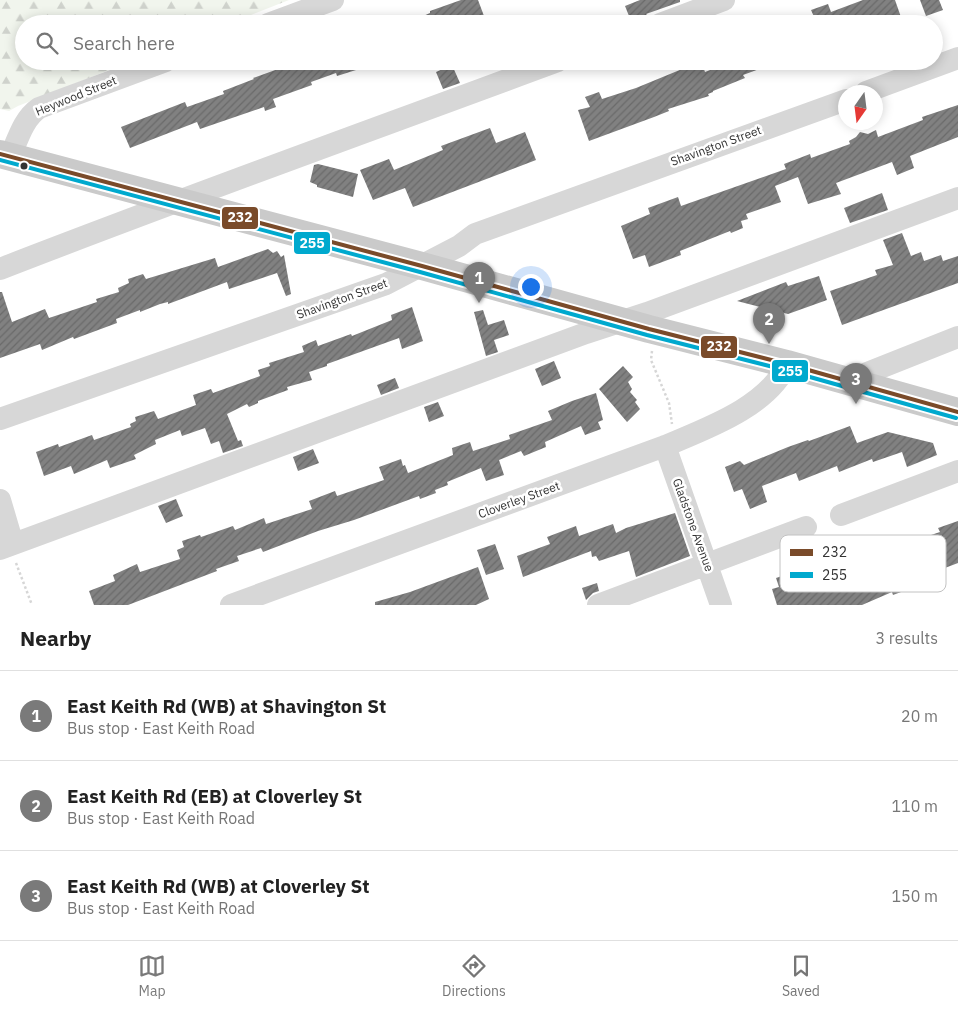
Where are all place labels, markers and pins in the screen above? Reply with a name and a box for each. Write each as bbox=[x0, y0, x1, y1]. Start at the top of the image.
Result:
unlabelled marker bbox=[19, 161, 29, 171]
pin: 1 bbox=[463, 262, 495, 303]
pin: 2 bbox=[753, 303, 785, 344]
pin: 3 bbox=[840, 363, 872, 404]

